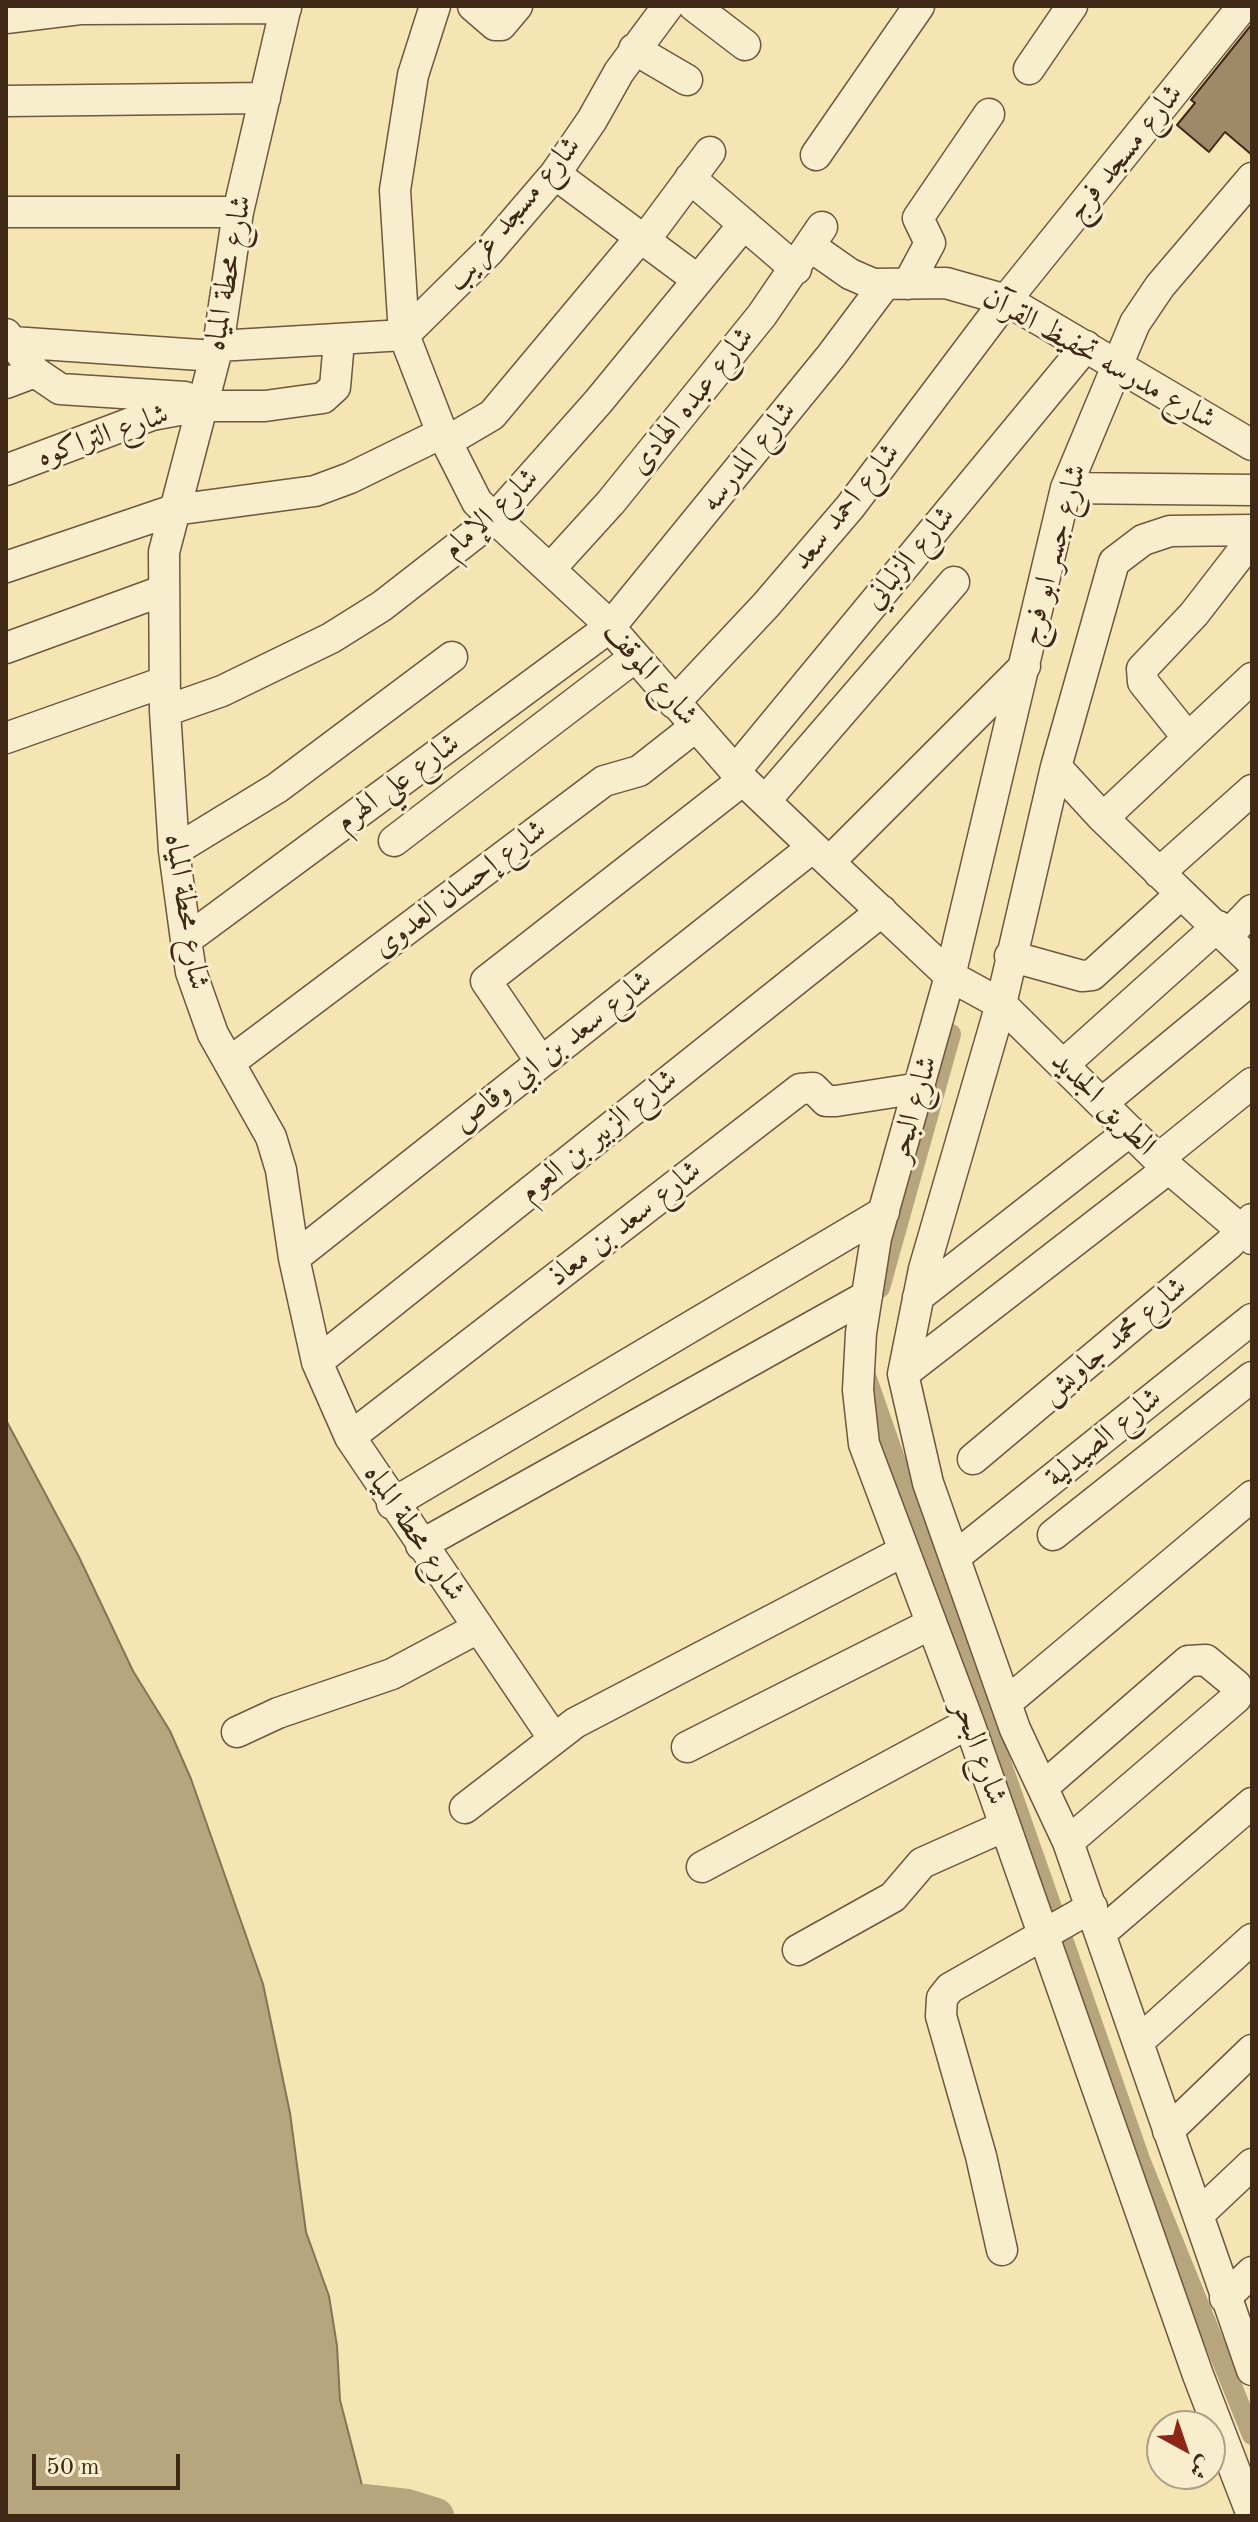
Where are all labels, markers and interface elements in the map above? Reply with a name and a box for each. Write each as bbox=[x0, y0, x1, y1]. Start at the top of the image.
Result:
street label: شارع مسجد فرج bbox=[1059, 77, 1191, 229]
street label: شارع مسجد غريب bbox=[439, 129, 589, 299]
street label: شارع محطة المياه bbox=[198, 192, 260, 354]
street label: شارع مدرسه تحفيظ القرآن bbox=[976, 280, 1222, 438]
street label: شارع عبده الهادى bbox=[622, 320, 762, 482]
street label: شارع المدرسه bbox=[693, 394, 805, 520]
street label: شارع التراكوه bbox=[33, 397, 173, 475]
street label: شارع احمد سعد bbox=[784, 436, 908, 578]
street label: شارع الإمام bbox=[435, 460, 547, 568]
street label: شارع جسر ابو فرج bbox=[1012, 460, 1096, 650]
street label: شارع الزلباني bbox=[856, 499, 964, 617]
street label: شارع الموقف bbox=[595, 614, 705, 734]
street label: شارع علي الهرم bbox=[329, 726, 467, 840]
street label: شارع إحسان العدوى bbox=[366, 812, 554, 966]
street label: شارع محطة المياه bbox=[156, 831, 216, 993]
street label: شارع سعد بن ابي وقاص bbox=[446, 963, 660, 1141]
street label: الطريق الجديد bbox=[1043, 1044, 1163, 1164]
street label: شارع البحر bbox=[882, 1052, 946, 1166]
street label: شارع الزبير بن العوم bbox=[513, 1061, 685, 1211]
street label: شارع سعد بن معاذ bbox=[541, 1153, 709, 1295]
street label: شارع محمد جاويش bbox=[1034, 1269, 1194, 1413]
street label: شارع الصيدلية bbox=[1039, 1380, 1169, 1496]
street label: شارع محطة المياه bbox=[355, 1458, 473, 1608]
street label: شارع البحر bbox=[944, 1696, 1014, 1810]
north arrow bbox=[1146, 2410, 1226, 2490]
scale bar bbox=[36, 2438, 184, 2488]
text: ش bbox=[1185, 2451, 1216, 2482]
text: 50 m bbox=[46, 2456, 100, 2480]

